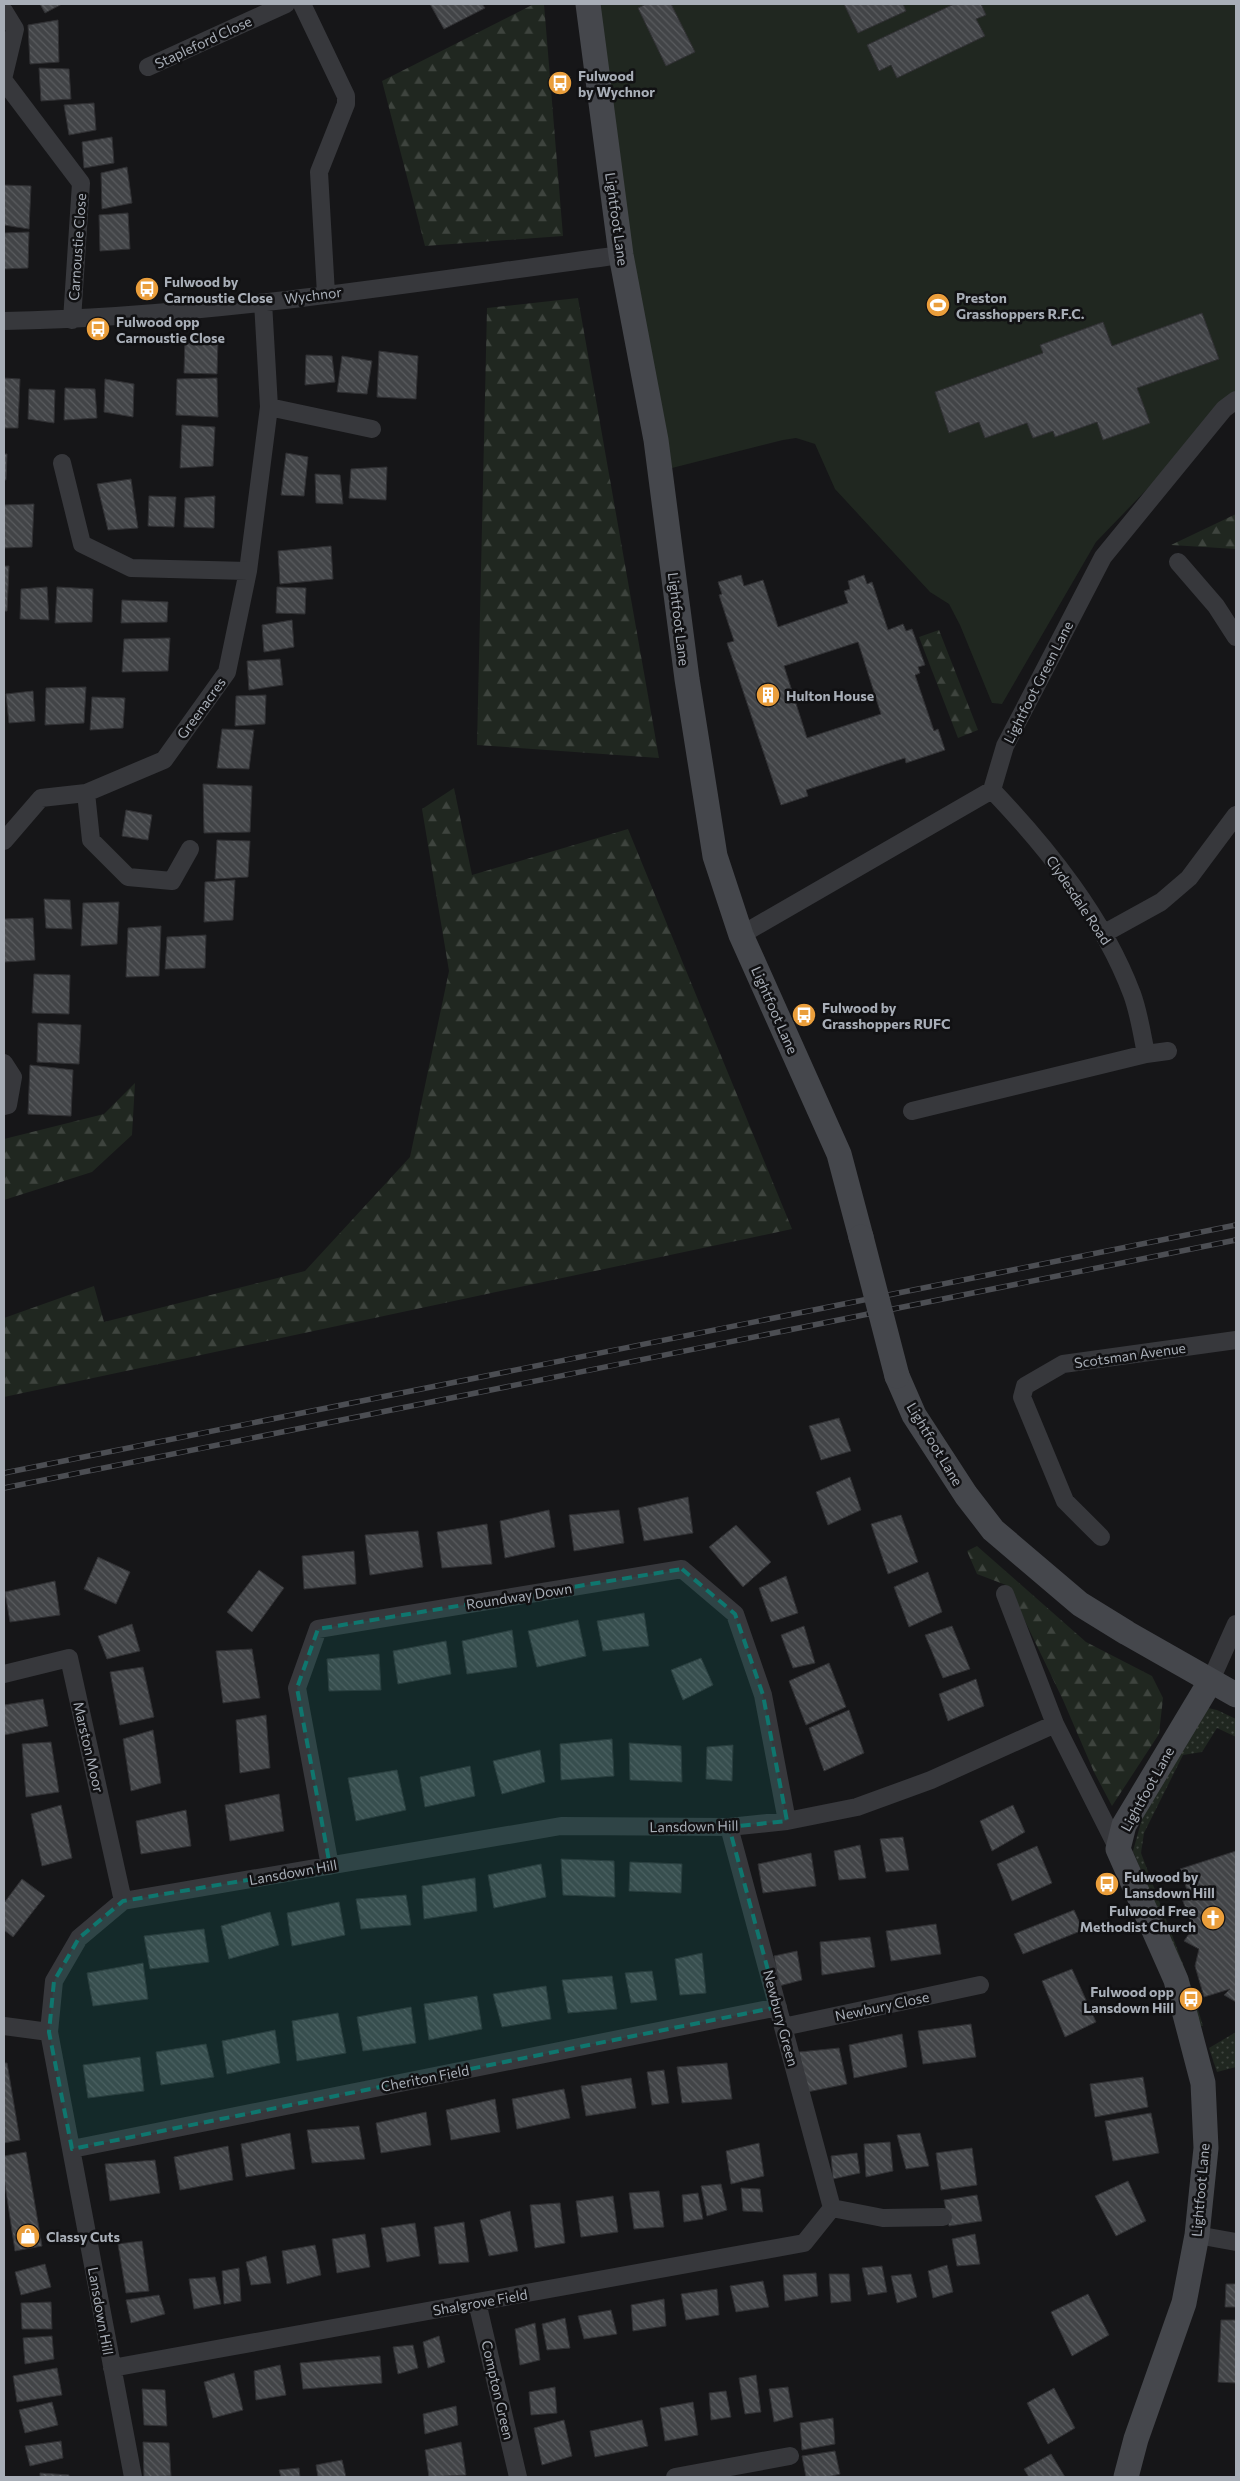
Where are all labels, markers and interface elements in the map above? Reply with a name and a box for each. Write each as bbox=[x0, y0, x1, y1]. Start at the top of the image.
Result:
street label: Stapleford Close bbox=[152, 12, 254, 72]
place label: Fulwood by Wychnor bbox=[578, 67, 655, 100]
bus stop icon: Fulwood by Wychnor bbox=[547, 70, 573, 96]
street label: Lightfoot Lane bbox=[602, 171, 632, 267]
street label: Carnoustie Close bbox=[65, 193, 89, 301]
place label: Fulwood by Carnoustie Close bbox=[164, 273, 273, 306]
bus stop icon: Fulwood by Carnoustie Close bbox=[134, 276, 160, 302]
street label: Wychnor bbox=[283, 283, 343, 307]
place label: Preston Grasshoppers R.F.C. bbox=[956, 289, 1085, 322]
sports icon: Preston Grasshoppers R.F.C. bbox=[925, 292, 951, 318]
place label: Fulwood opp Carnoustie Close bbox=[116, 313, 225, 346]
bus stop icon: Fulwood opp Carnoustie Close bbox=[85, 316, 111, 342]
street label: Lightfoot Lane bbox=[665, 571, 693, 667]
street label: Lightfoot Green Lane bbox=[1000, 618, 1076, 746]
street label: Greenacres bbox=[173, 674, 229, 742]
building icon: Hulton House bbox=[755, 682, 781, 708]
place label: Hulton House bbox=[786, 687, 874, 704]
street label: Clydesdale Road bbox=[1043, 852, 1115, 948]
street label: Lightfoot Lane bbox=[748, 964, 802, 1056]
place label: Fulwood by Grasshoppers RUFC bbox=[822, 999, 951, 1032]
bus stop icon: Fulwood by Grasshoppers RUFC bbox=[791, 1002, 817, 1028]
street label: Scotsman Avenue bbox=[1073, 1339, 1187, 1371]
street label: Lightfoot Lane bbox=[904, 1399, 966, 1489]
street label: Roundway Down bbox=[465, 1579, 573, 1613]
street label: Marston Moor bbox=[70, 1700, 108, 1794]
street label: Lightfoot Lane bbox=[1117, 1744, 1177, 1834]
street label: Lansdown Hill bbox=[649, 1817, 739, 1835]
street label: Lansdown Hill bbox=[248, 1856, 338, 1888]
place label: Fulwood by Lansdown Hill bbox=[1124, 1868, 1215, 1901]
bus stop icon: Fulwood by Lansdown Hill bbox=[1094, 1871, 1120, 1897]
place label: Fulwood Free Methodist Church bbox=[1080, 1902, 1196, 1935]
church icon: Fulwood Free Methodist Church bbox=[1200, 1905, 1226, 1931]
street label: Newbury Green bbox=[760, 1968, 802, 2068]
place label: Fulwood opp Lansdown Hill bbox=[1083, 1983, 1174, 2016]
bus stop icon: Fulwood opp Lansdown Hill bbox=[1178, 1986, 1204, 2012]
street label: Newbury Close bbox=[833, 1988, 931, 2024]
street label: Cheriton Field bbox=[379, 2061, 471, 2095]
street label: Lightfoot Lane bbox=[1187, 2142, 1213, 2238]
shop icon: Classy Cuts bbox=[15, 2223, 41, 2249]
place label: Classy Cuts bbox=[46, 2228, 120, 2245]
street label: Lansdown Hill bbox=[85, 2266, 117, 2356]
street label: Shalgrove Field bbox=[431, 2285, 529, 2319]
street label: Compton Green bbox=[478, 2339, 518, 2441]

